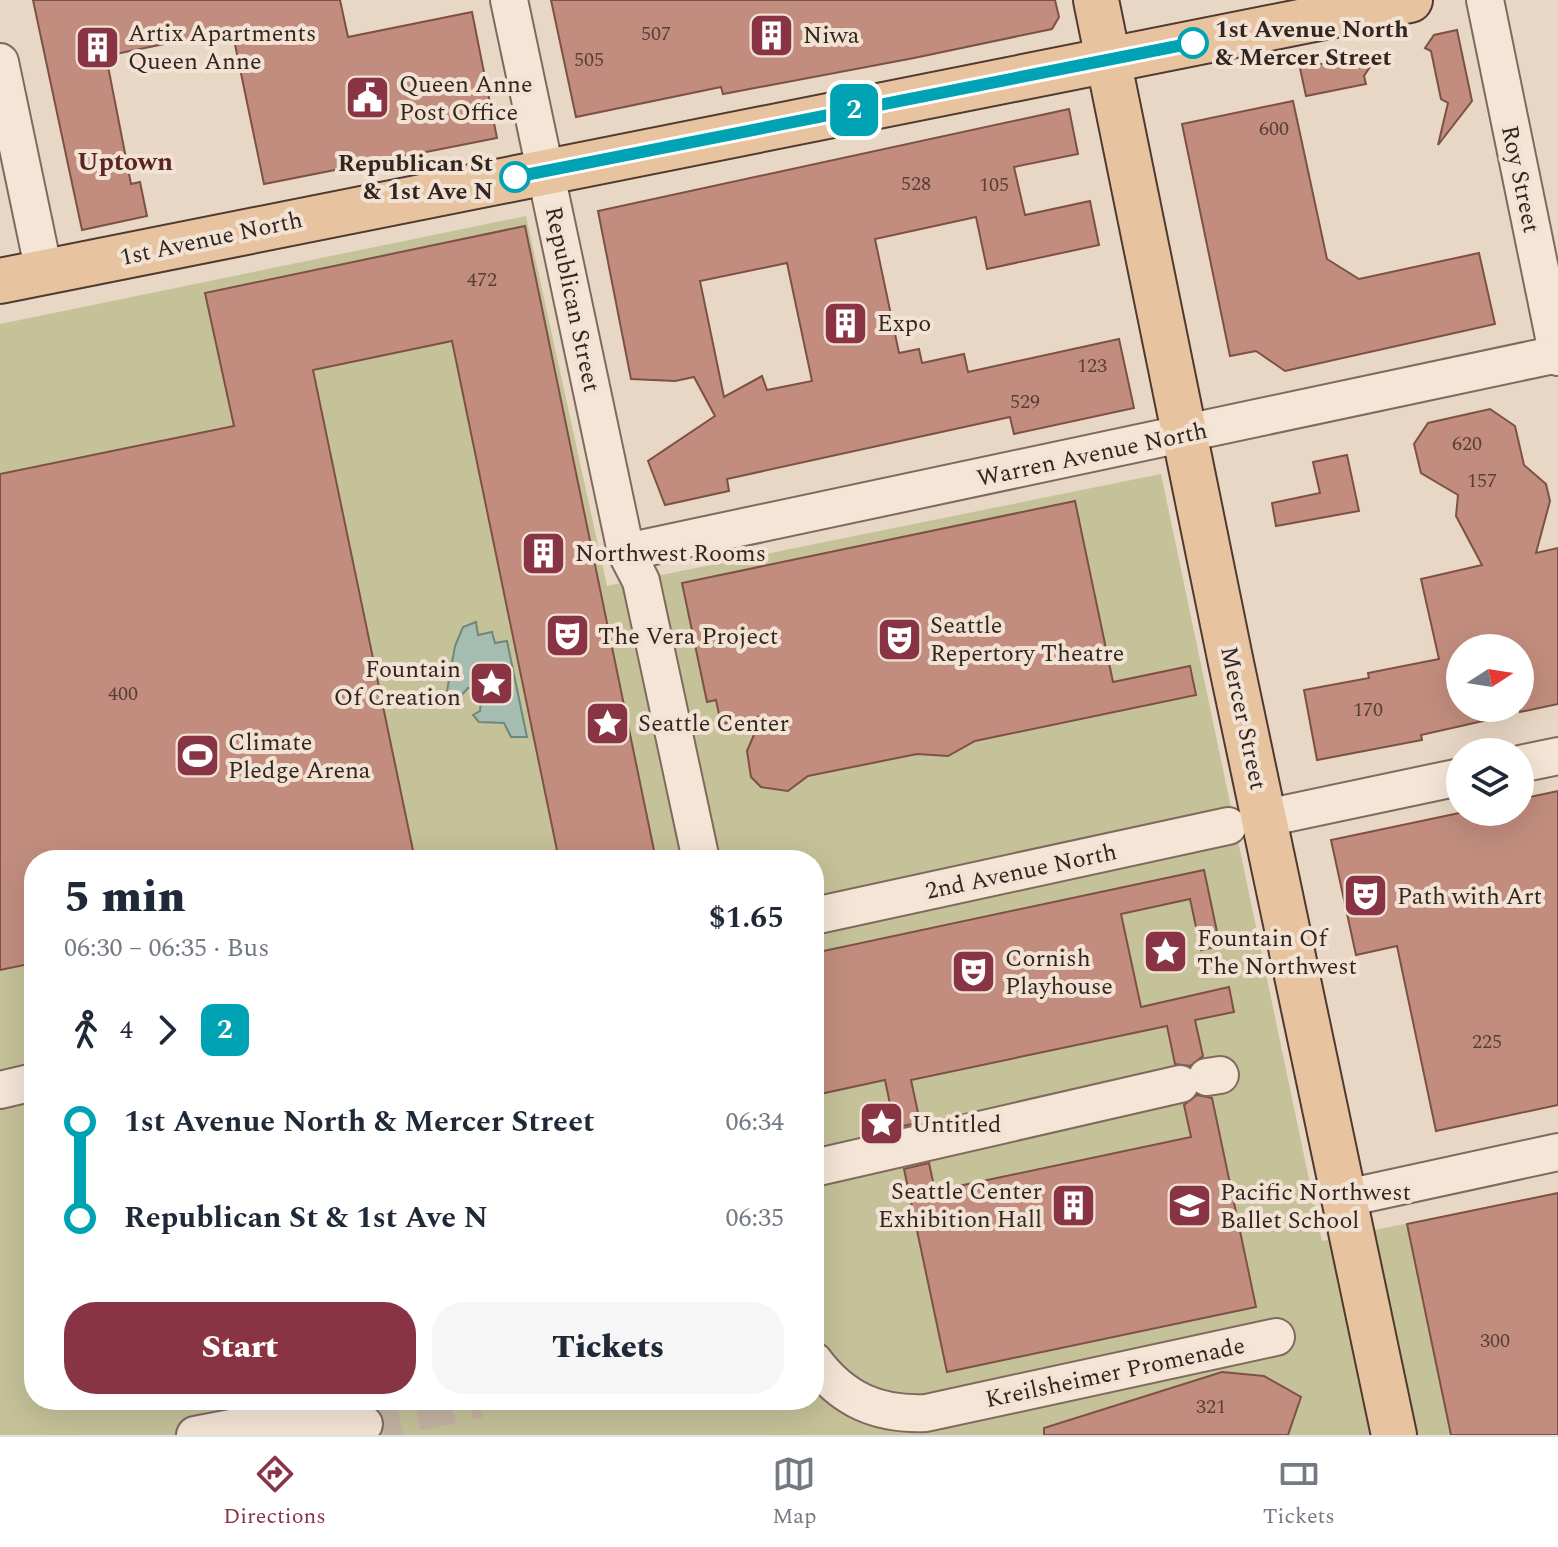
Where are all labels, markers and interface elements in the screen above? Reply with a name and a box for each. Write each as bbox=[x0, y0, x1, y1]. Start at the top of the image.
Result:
building icon: Niwa bbox=[748, 11, 796, 59]
place label: 1st Avenue North & Mercer Street bbox=[1215, 12, 1409, 76]
place label: Artix Apartments Queen Anne bbox=[128, 16, 316, 80]
place label: Niwa bbox=[803, 18, 860, 54]
house number: 507 bbox=[641, 19, 671, 49]
building icon: Artix Apartments Queen Anne bbox=[73, 23, 121, 71]
marker: 1st Avenue North & Mercer Street bbox=[1178, 28, 1208, 58]
house number: 505 bbox=[574, 45, 604, 75]
place label: Queen Anne Post Office bbox=[399, 67, 533, 131]
public building icon: Queen Anne Post Office bbox=[344, 74, 392, 122]
line badge: 2 bbox=[828, 84, 880, 136]
text: 2 bbox=[846, 88, 862, 131]
house number: 600 bbox=[1259, 114, 1289, 144]
street label: Roy Street bbox=[1491, 122, 1549, 236]
district label: Uptown bbox=[77, 142, 173, 182]
place label: Republican St & 1st Ave N bbox=[338, 146, 493, 210]
marker: Republican St & 1st Ave N bbox=[500, 162, 530, 192]
house number: 528 bbox=[901, 169, 931, 199]
house number: 105 bbox=[979, 170, 1009, 200]
street label: 1st Avenue North bbox=[117, 202, 306, 276]
street label: Republican Street bbox=[535, 203, 609, 395]
house number: 472 bbox=[467, 265, 497, 295]
building icon: Expo bbox=[822, 299, 870, 347]
place label: Expo bbox=[877, 306, 931, 342]
house number: 123 bbox=[1077, 351, 1107, 381]
house number: 529 bbox=[1010, 387, 1040, 417]
street label: Warren Avenue North bbox=[974, 413, 1211, 497]
house number: 620 bbox=[1452, 429, 1482, 459]
house number: 157 bbox=[1467, 466, 1497, 496]
building icon: Northwest Rooms bbox=[520, 529, 568, 577]
place label: Northwest Rooms bbox=[575, 536, 766, 572]
place label: Seattle Repertory Theatre bbox=[930, 608, 1124, 672]
theatre icon: The Vera Project bbox=[543, 612, 591, 660]
theatre icon: Seattle Repertory Theatre bbox=[875, 615, 923, 663]
place label: The Vera Project bbox=[598, 619, 778, 655]
north arrow bbox=[1446, 634, 1534, 722]
map controls bbox=[1446, 634, 1534, 826]
street label: Mercer Street bbox=[1210, 643, 1276, 793]
place label: Fountain Of Creation bbox=[334, 652, 461, 716]
place icon: Fountain Of Creation bbox=[468, 659, 516, 707]
house number: 400 bbox=[108, 679, 138, 709]
house number: 170 bbox=[1353, 695, 1383, 725]
place icon: Seattle Center bbox=[583, 699, 631, 747]
place label: Seattle Center bbox=[638, 706, 789, 742]
place label: Climate Pledge Arena bbox=[228, 725, 371, 789]
sports icon: Climate Pledge Arena bbox=[173, 732, 221, 780]
button: layers bbox=[1446, 738, 1534, 826]
street label: 2nd Avenue North bbox=[922, 834, 1120, 910]
text: 5 min bbox=[64, 864, 186, 931]
theatre icon: Path with Art bbox=[1342, 872, 1390, 920]
place label: Path with Art bbox=[1397, 879, 1542, 915]
text: $1.65 bbox=[709, 895, 784, 941]
place label: Fountain Of The Northwest bbox=[1197, 921, 1357, 985]
text: 06:30 – 06:35 · Bus bbox=[64, 928, 269, 968]
place icon: Fountain Of The Northwest bbox=[1142, 928, 1190, 976]
place label: Cornish Playhouse bbox=[1005, 941, 1113, 1005]
theatre icon: Cornish Playhouse bbox=[950, 948, 998, 996]
icon: walk bbox=[64, 1008, 108, 1052]
icon: forward bbox=[145, 1008, 189, 1052]
text: 2 bbox=[217, 1008, 233, 1051]
text: 4 bbox=[120, 1010, 133, 1050]
house number: 225 bbox=[1472, 1027, 1502, 1057]
text: 1st Avenue North & Mercer Street bbox=[124, 1099, 595, 1145]
place icon: Untitled bbox=[857, 1100, 905, 1148]
text: 06:34 bbox=[725, 1102, 784, 1142]
place label: Untitled bbox=[912, 1107, 1002, 1143]
place label: Seattle Center Exhibition Hall bbox=[878, 1174, 1042, 1238]
place label: Pacific Northwest Ballet School bbox=[1220, 1175, 1411, 1239]
building icon: Seattle Center Exhibition Hall bbox=[1049, 1181, 1097, 1229]
school or university icon: Pacific Northwest Ballet School bbox=[1165, 1182, 1213, 1230]
text: Republican St & 1st Ave N bbox=[124, 1195, 488, 1241]
text: 06:35 bbox=[725, 1198, 784, 1238]
button: Start bbox=[64, 1302, 416, 1394]
button: Tickets bbox=[432, 1302, 784, 1394]
house number: 300 bbox=[1480, 1326, 1510, 1356]
street label: Kreilsheimer Promenade bbox=[982, 1328, 1248, 1418]
house number: 321 bbox=[1196, 1392, 1226, 1422]
tab: Directions bbox=[223, 1452, 326, 1533]
tab: Map bbox=[772, 1452, 817, 1533]
tab: Tickets bbox=[1263, 1452, 1335, 1533]

